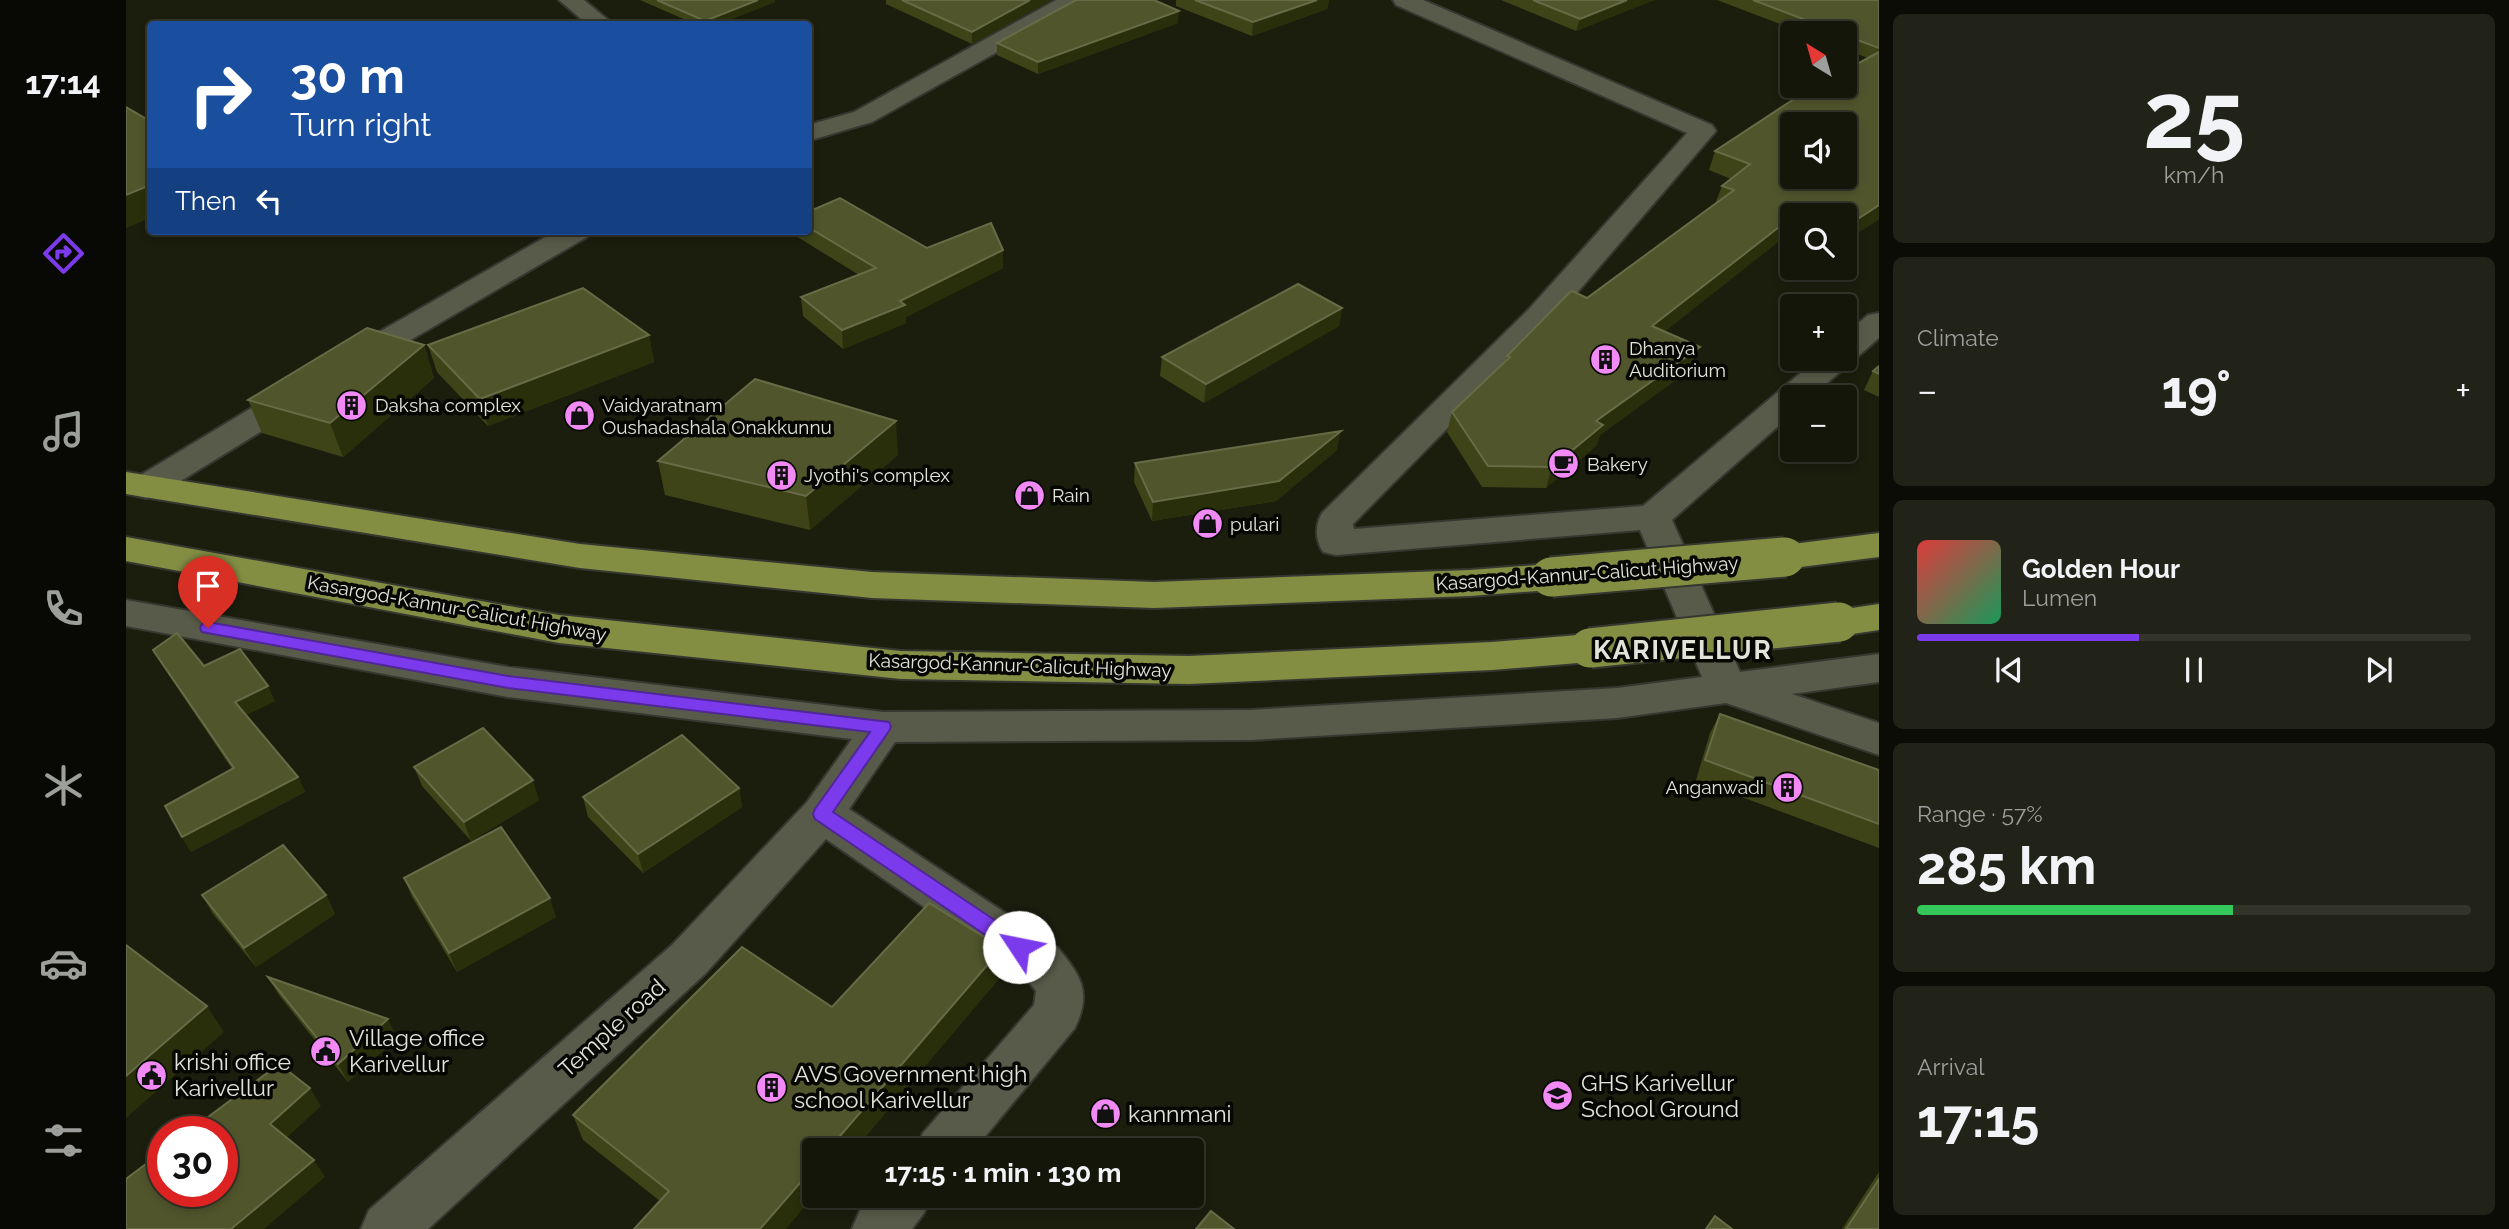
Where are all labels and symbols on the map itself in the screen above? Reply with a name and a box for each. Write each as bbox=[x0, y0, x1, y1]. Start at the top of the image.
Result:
north arrow bbox=[1780, 21, 1857, 98]
place label: Dhanya Auditorium bbox=[1629, 337, 1726, 381]
building icon: Dhanya Auditorium bbox=[1589, 342, 1623, 376]
building icon: Daksha complex bbox=[335, 388, 369, 422]
place label: Daksha complex bbox=[375, 394, 521, 416]
place label: Vaidyaratnam Oushadashala Onakkunnu bbox=[602, 394, 832, 438]
shop icon: Vaidyaratnam Oushadashala Onakkunnu bbox=[562, 399, 596, 433]
cafe icon: Bakery bbox=[1547, 447, 1581, 481]
place label: Bakery bbox=[1587, 453, 1648, 475]
building icon: Jyothi's complex bbox=[764, 458, 798, 492]
place label: Jyothi's complex bbox=[804, 464, 950, 486]
shop icon: Rain bbox=[1012, 478, 1046, 512]
place label: Rain bbox=[1052, 484, 1090, 506]
shop icon: pulari bbox=[1190, 507, 1224, 541]
place label: pulari bbox=[1230, 513, 1279, 535]
street label: Kasargod-Kannur-Calicut Highway bbox=[1435, 551, 1739, 595]
pin bbox=[178, 556, 238, 628]
street label: Kasargod-Kannur-Calicut Highway bbox=[306, 571, 608, 645]
district label: KARIVELLUR bbox=[1593, 635, 1773, 665]
street label: Kasargod-Kannur-Calicut Highway bbox=[868, 649, 1172, 681]
building icon: Anganwadi bbox=[1770, 770, 1804, 804]
place label: Anganwadi bbox=[1666, 776, 1764, 798]
position arrow bbox=[982, 910, 1056, 984]
street label: Temple road bbox=[553, 973, 671, 1083]
place label: Village office Karivellur bbox=[349, 1024, 485, 1077]
public building icon: Village office Karivellur bbox=[309, 1034, 343, 1068]
place label: krishi office Karivellur bbox=[174, 1048, 291, 1101]
public building icon: krishi office Karivellur bbox=[134, 1058, 168, 1092]
place label: AVS Government high school Karivellur bbox=[794, 1060, 1027, 1113]
place label: GHS Karivellur School Ground bbox=[1581, 1069, 1739, 1122]
building icon: AVS Government high school Karivellur bbox=[754, 1070, 788, 1104]
school or university icon: GHS Karivellur School Ground bbox=[1541, 1079, 1575, 1113]
shop icon: kannmani bbox=[1088, 1097, 1122, 1131]
place label: kannmani bbox=[1128, 1100, 1232, 1127]
speed limit sign: 30 bbox=[147, 1116, 238, 1207]

